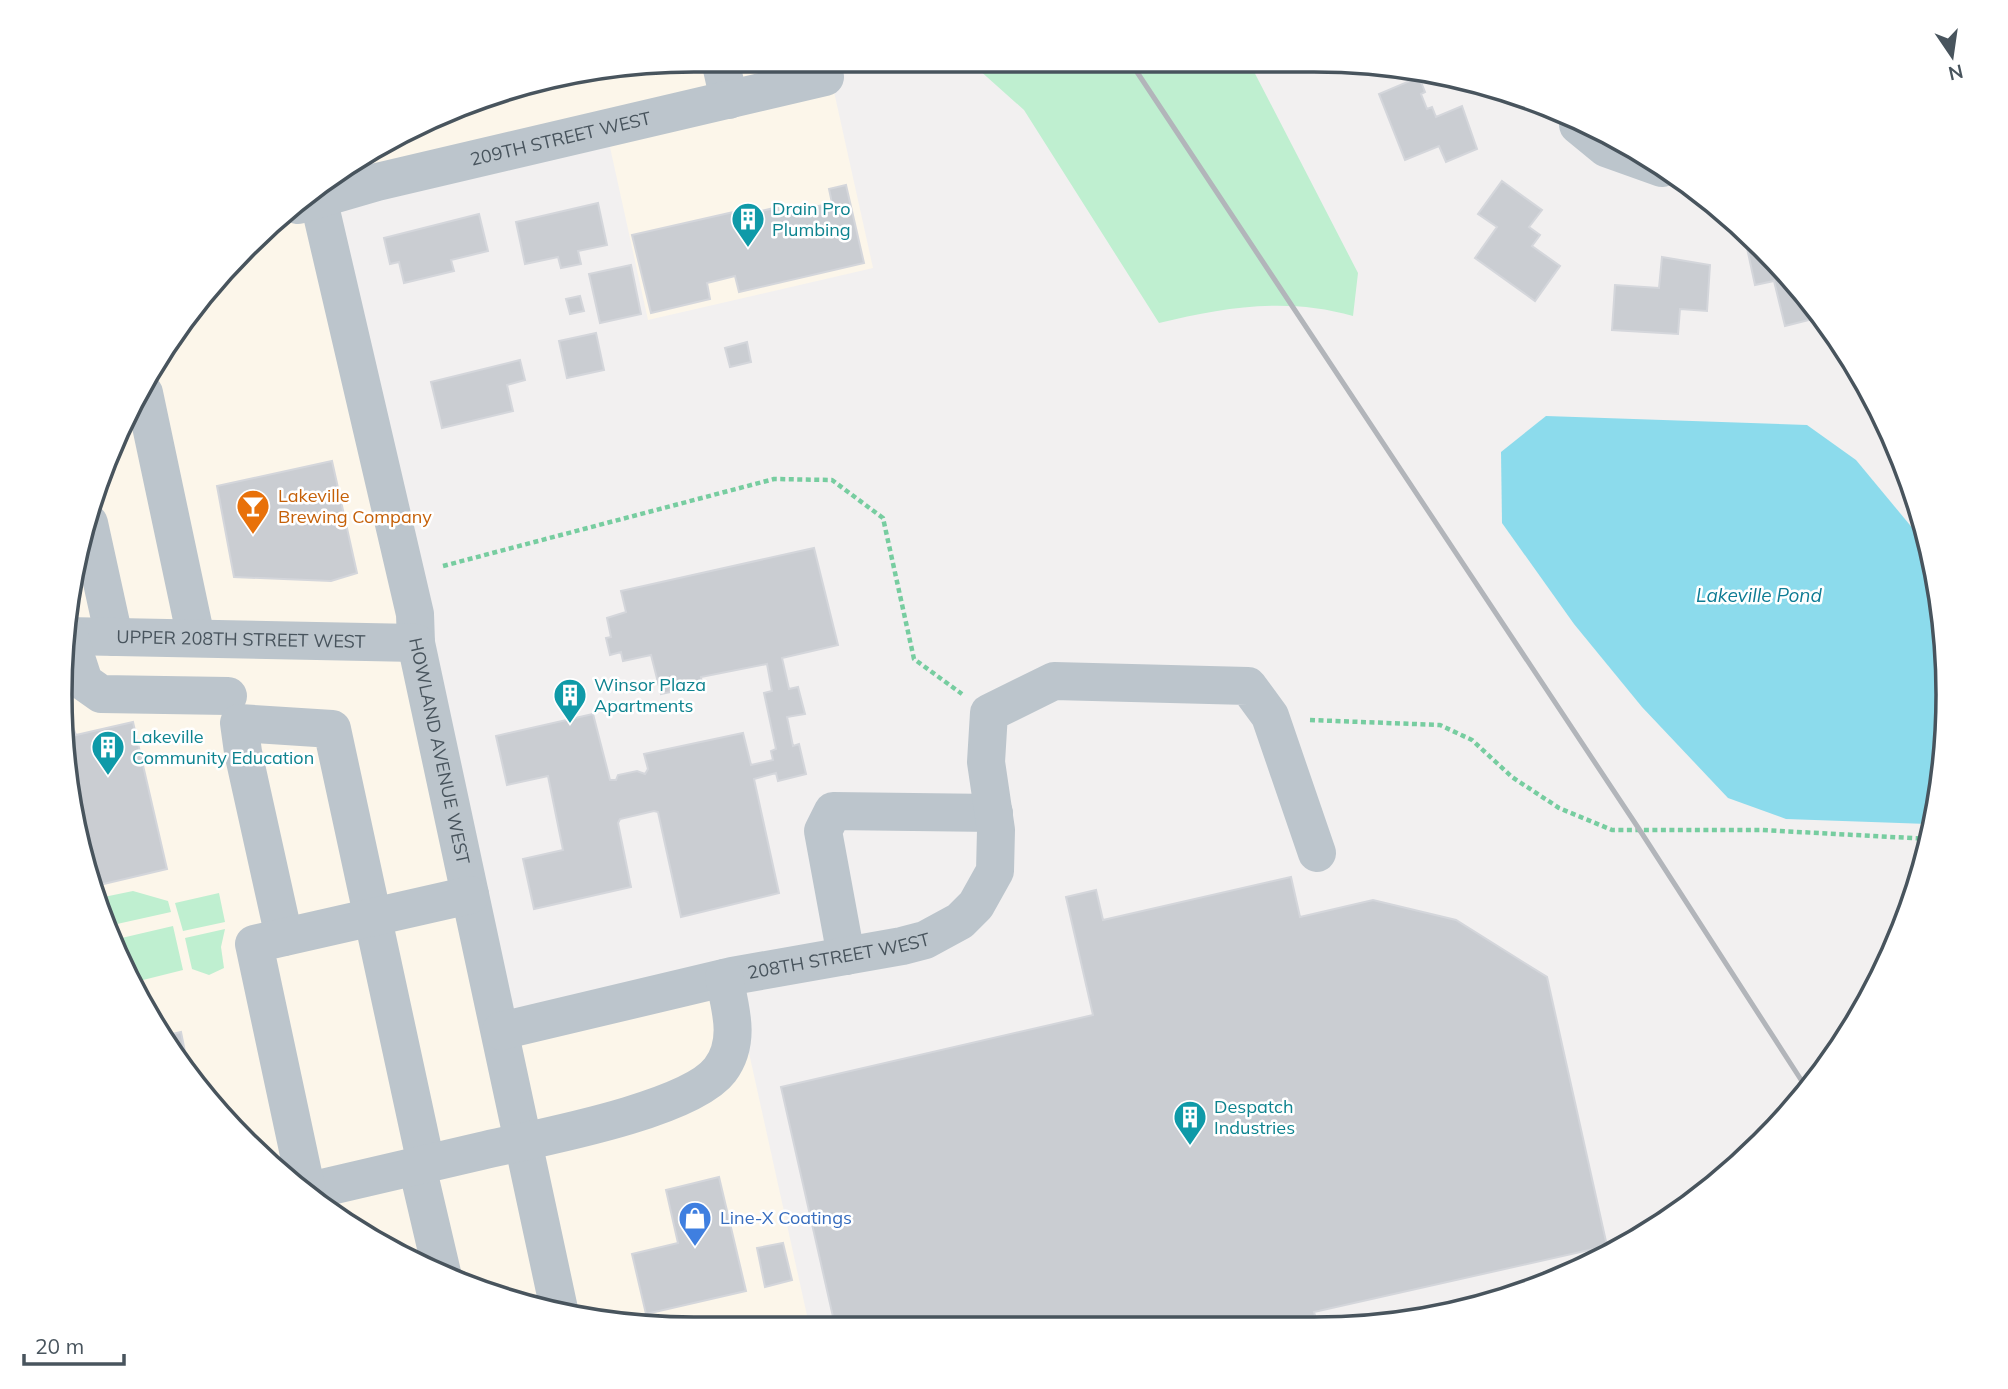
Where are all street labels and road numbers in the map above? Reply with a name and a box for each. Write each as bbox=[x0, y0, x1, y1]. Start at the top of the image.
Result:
street label: 209TH STREET WEST bbox=[468, 106, 653, 171]
street label: UPPER 208TH STREET WEST bbox=[116, 625, 366, 653]
street label: HOWLAND AVENUE WEST bbox=[404, 636, 475, 867]
street label: 208TH STREET WEST bbox=[746, 927, 932, 984]

